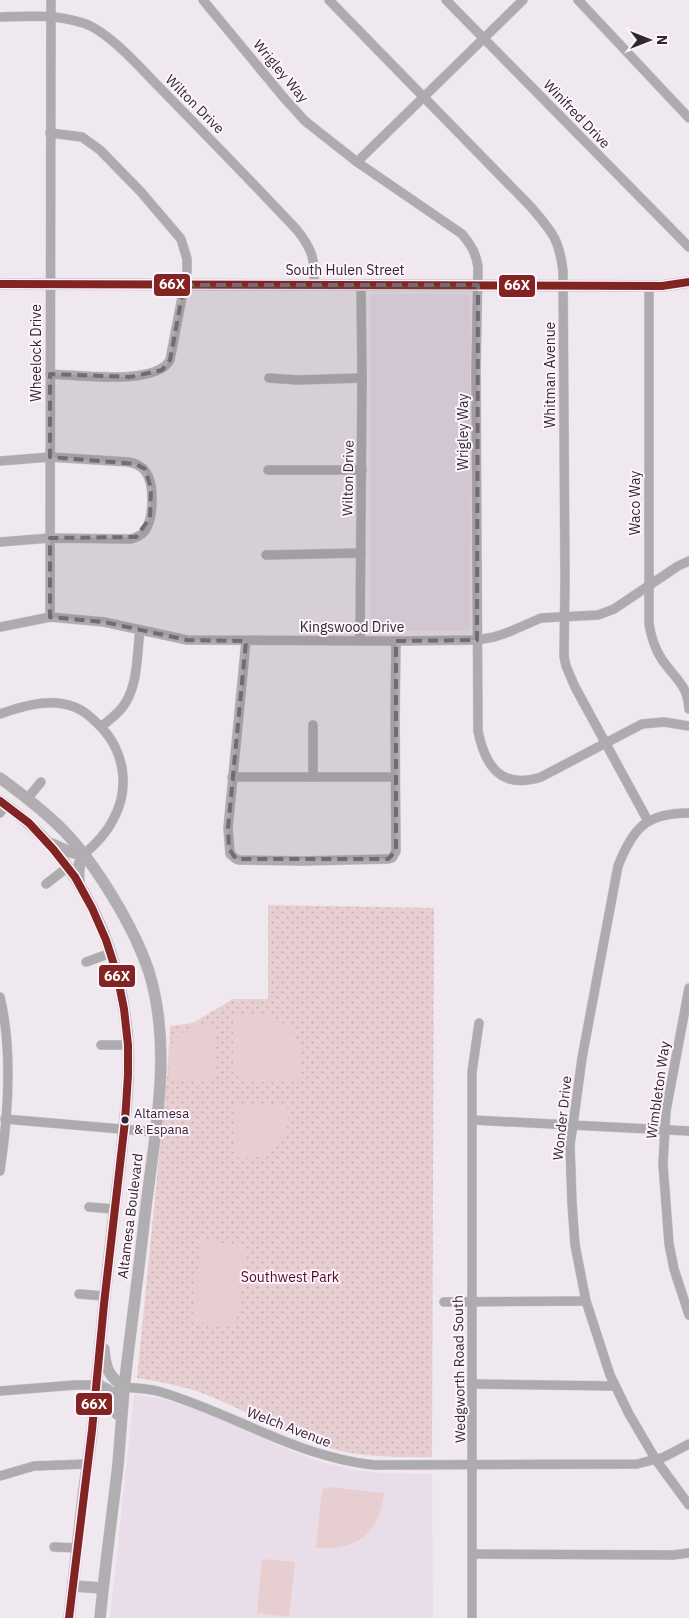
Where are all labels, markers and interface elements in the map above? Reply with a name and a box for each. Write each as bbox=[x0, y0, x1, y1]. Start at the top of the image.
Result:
north arrow bbox=[624, 15, 674, 65]
text: N bbox=[653, 35, 671, 45]
street label: Wrigley Way bbox=[249, 36, 313, 106]
street label: Wilton Drive bbox=[162, 71, 229, 138]
street label: Winifred Drive bbox=[540, 76, 614, 152]
street label: South Hulen Street bbox=[285, 261, 405, 279]
line badge: 66X bbox=[153, 273, 191, 297]
line badge: 66X bbox=[498, 274, 536, 298]
text: 66X bbox=[159, 275, 186, 293]
text: 66X bbox=[504, 276, 531, 294]
street label: Wheelock Drive bbox=[27, 304, 45, 402]
street label: Whitman Avenue bbox=[541, 321, 559, 428]
street label: Wrigley Way bbox=[454, 394, 472, 470]
street label: Wilton Drive bbox=[338, 439, 358, 516]
street label: Waco Way bbox=[626, 471, 644, 535]
street label: Kingswood Drive bbox=[300, 618, 405, 636]
line badge: 66X bbox=[98, 964, 136, 988]
text: 66X bbox=[104, 967, 131, 985]
street label: Wimbleton Way bbox=[642, 1040, 674, 1140]
street label: Wonder Drive bbox=[549, 1075, 575, 1161]
place label: Altamesa & Espana bbox=[134, 1105, 189, 1138]
marker: Altamesa & Espana bbox=[120, 1115, 130, 1125]
street label: Altamesa Boulevard bbox=[113, 1152, 147, 1280]
park label: Southwest Park bbox=[241, 1268, 340, 1286]
street label: Wedgworth Road South bbox=[449, 1295, 469, 1443]
line badge: 66X bbox=[75, 1392, 113, 1416]
text: 66X bbox=[81, 1395, 108, 1413]
street label: Welch Avenue bbox=[244, 1403, 334, 1451]

